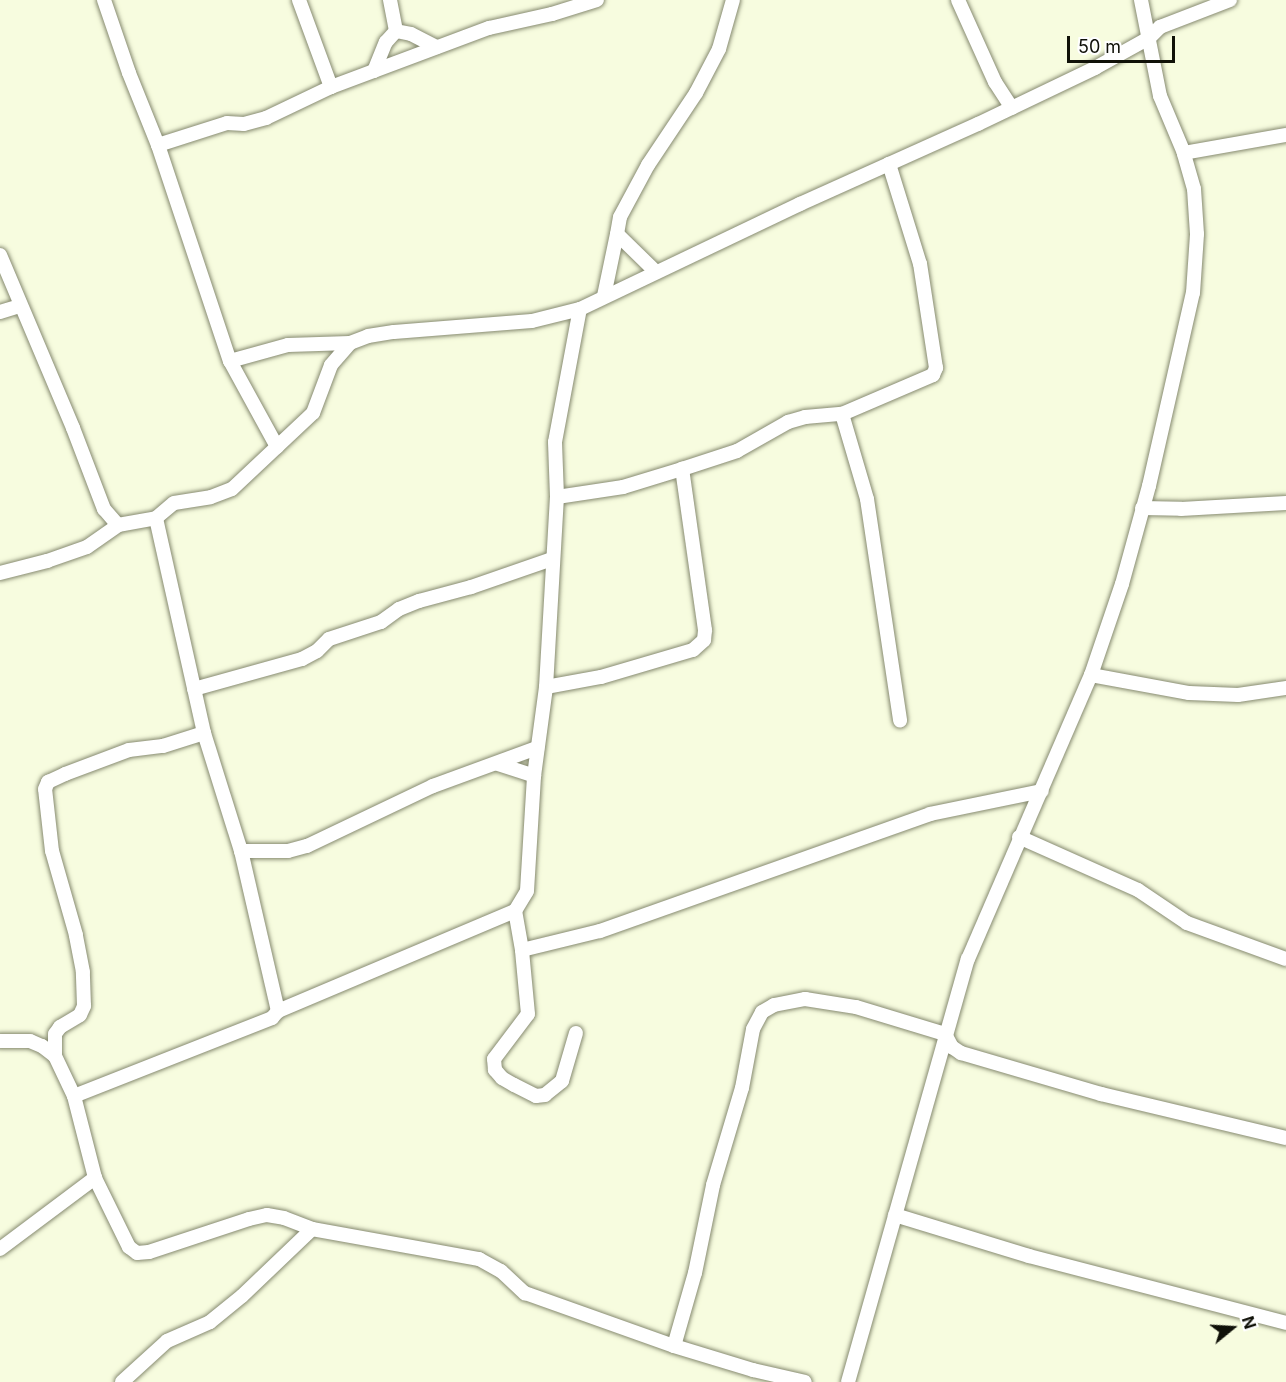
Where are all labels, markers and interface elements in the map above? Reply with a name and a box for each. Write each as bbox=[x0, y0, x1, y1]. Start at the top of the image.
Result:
scale bar bbox=[1070, 24, 1178, 62]
text: 50 m bbox=[1078, 36, 1121, 57]
north arrow bbox=[1202, 1298, 1262, 1358]
text: N bbox=[1238, 1314, 1261, 1331]

